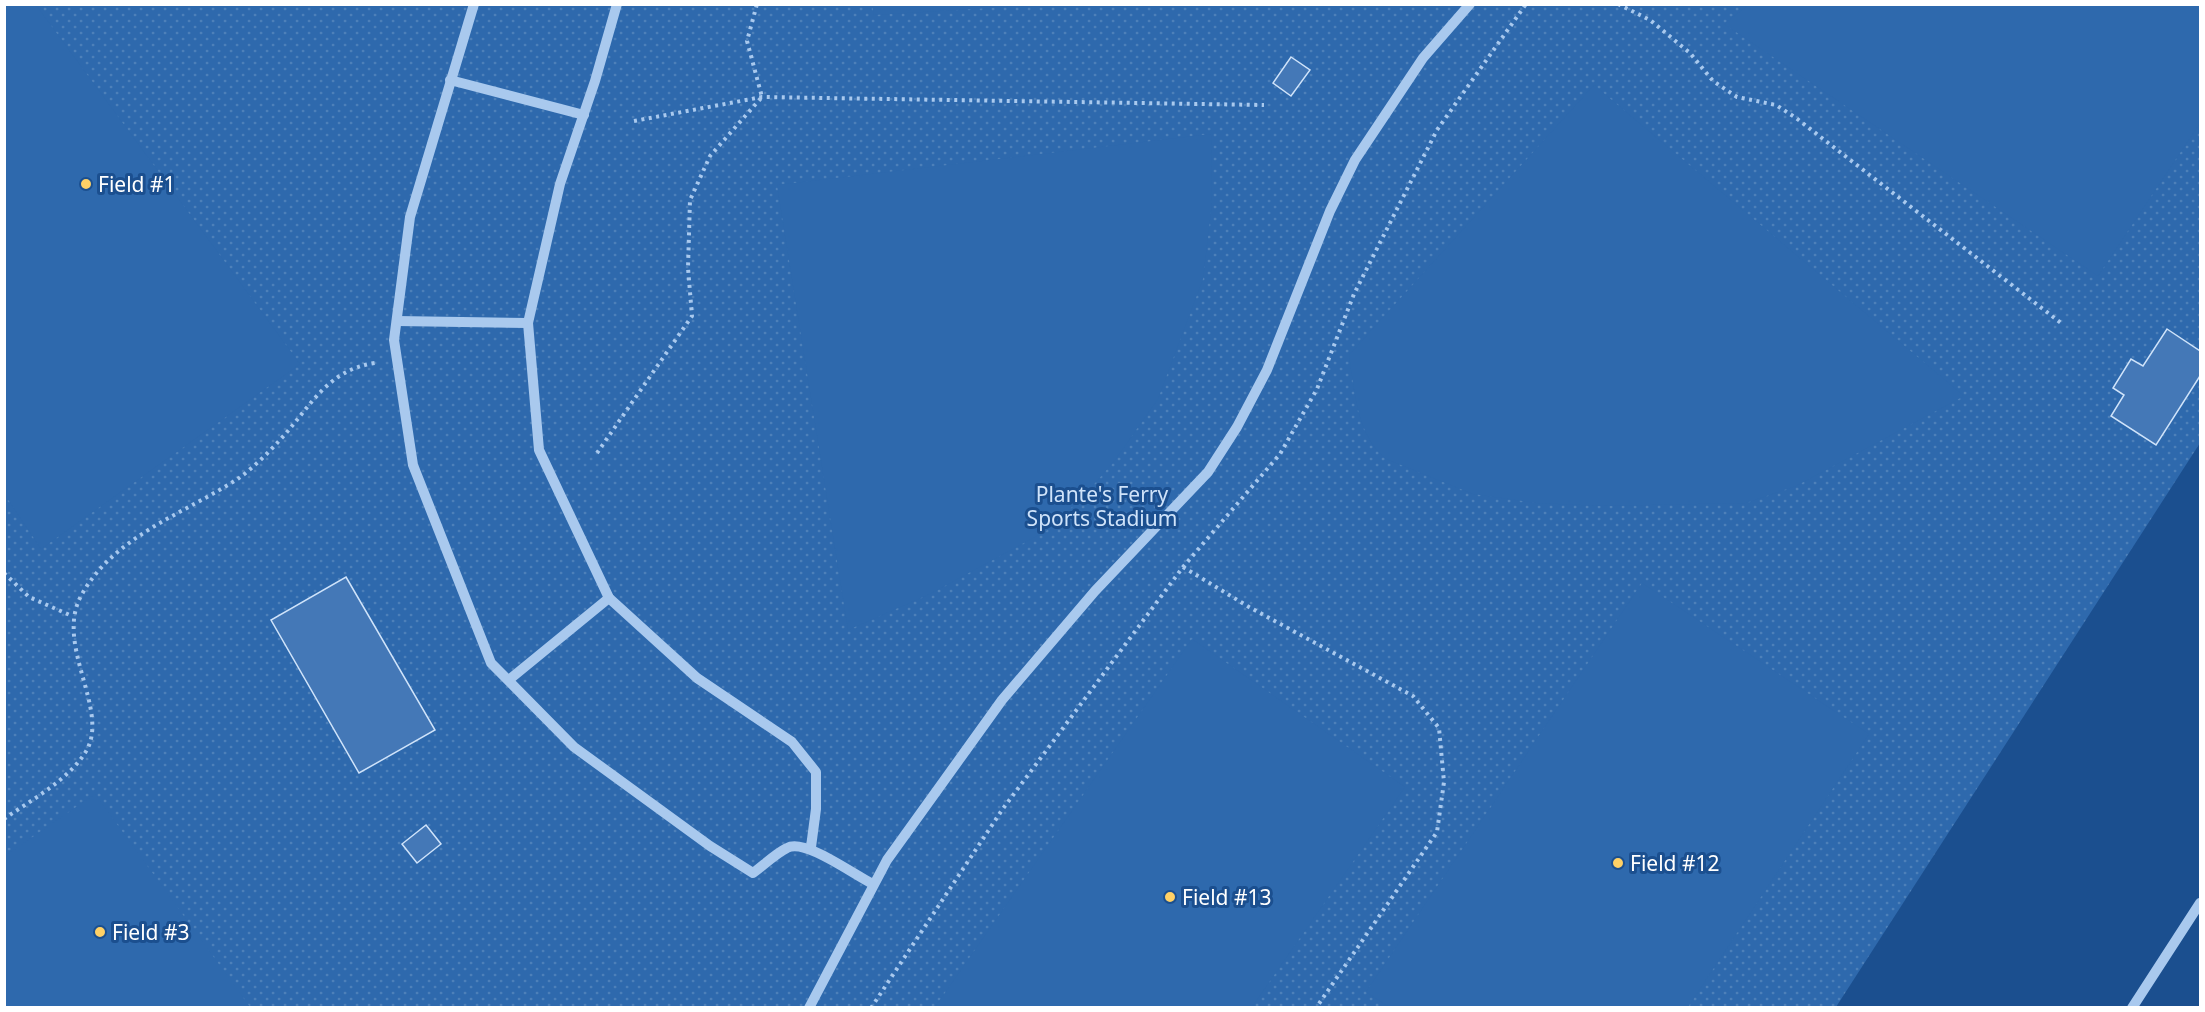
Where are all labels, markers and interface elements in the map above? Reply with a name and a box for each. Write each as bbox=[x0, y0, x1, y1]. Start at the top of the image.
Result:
place label: Field #1 bbox=[98, 170, 176, 198]
marker: Field #1 bbox=[79, 177, 93, 191]
park label: Plante's Ferry Sports Stadium bbox=[1027, 480, 1177, 532]
place label: Field #12 bbox=[1630, 849, 1720, 877]
marker: Field #12 bbox=[1611, 856, 1625, 870]
place label: Field #13 bbox=[1182, 883, 1272, 911]
marker: Field #13 bbox=[1163, 890, 1177, 904]
place label: Field #3 bbox=[112, 918, 190, 946]
marker: Field #3 bbox=[93, 925, 107, 939]

